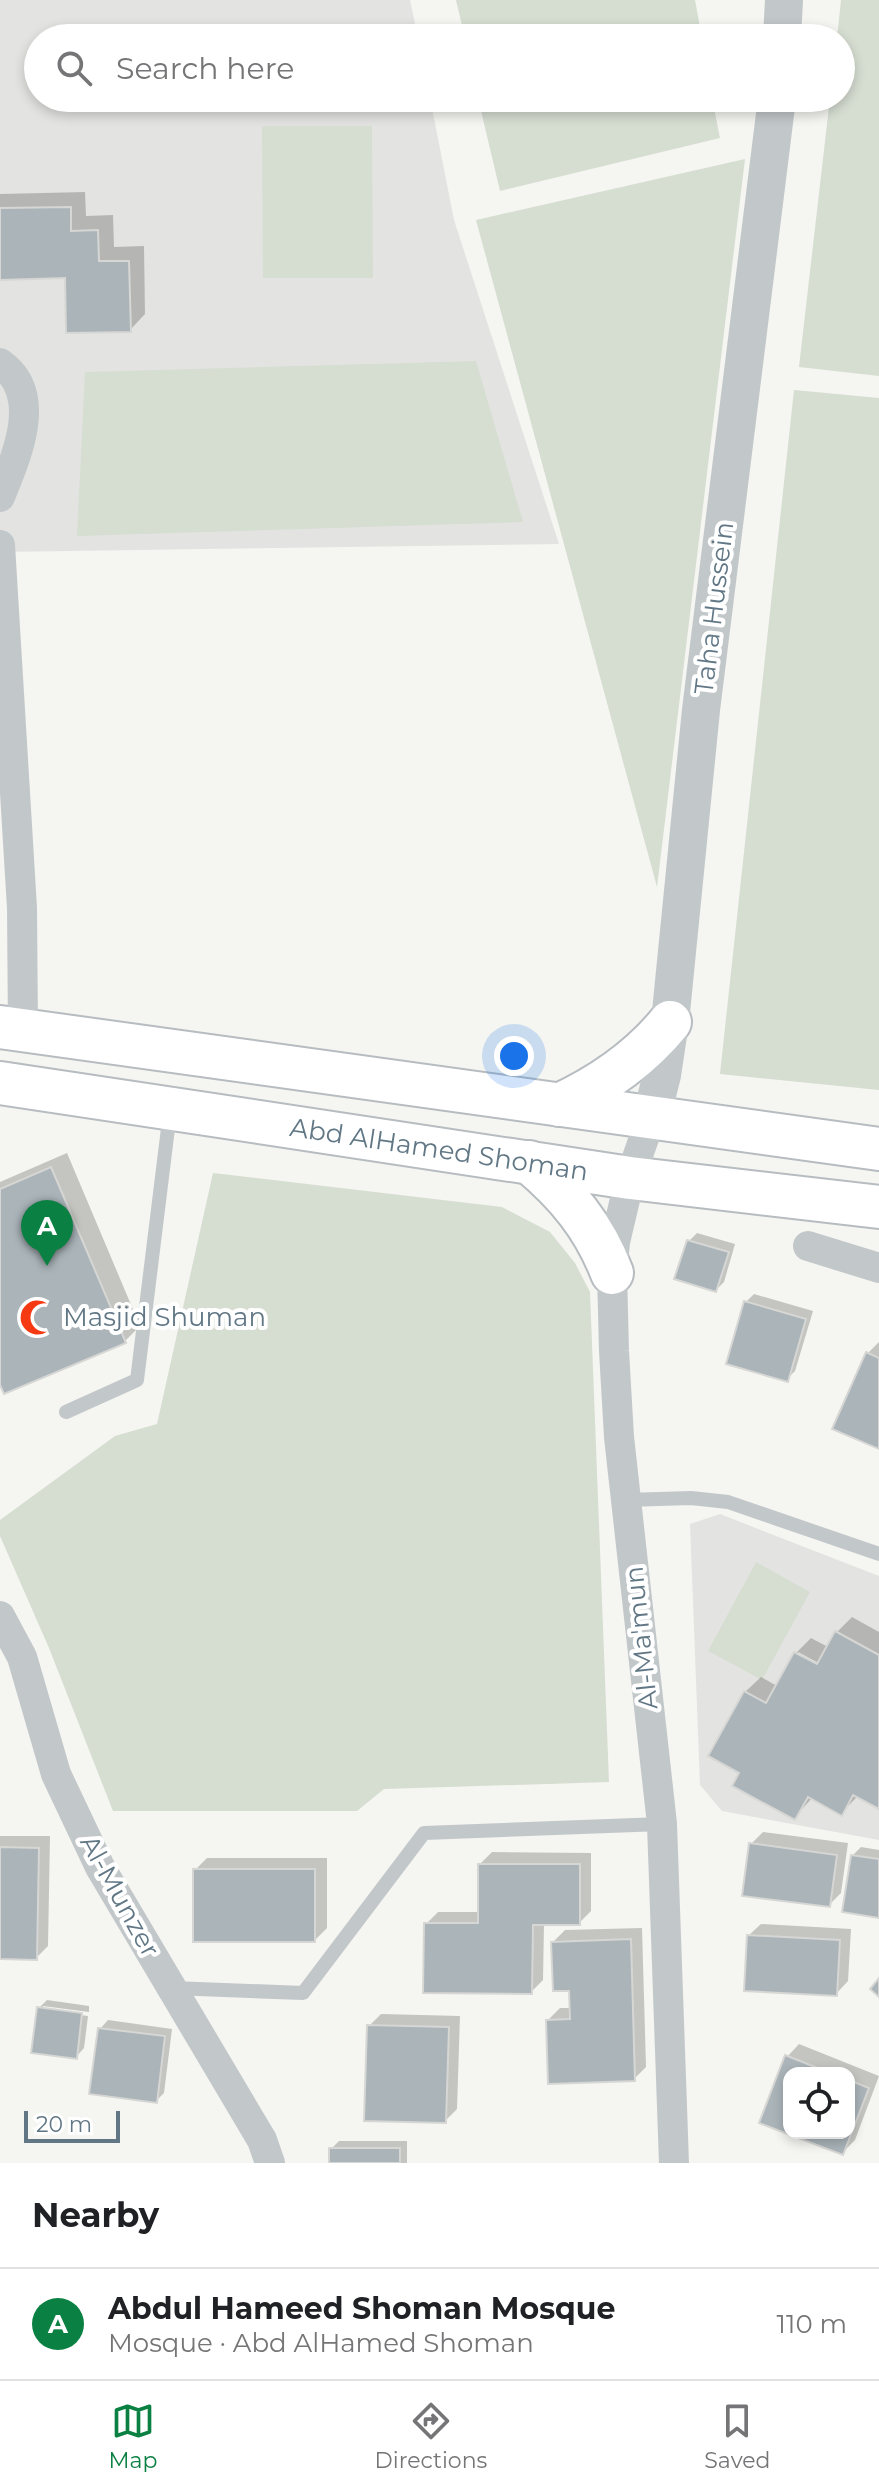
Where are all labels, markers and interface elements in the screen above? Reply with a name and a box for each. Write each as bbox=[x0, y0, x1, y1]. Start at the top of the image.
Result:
search box bbox=[24, 24, 855, 112]
icon: search bbox=[52, 46, 96, 90]
text: Search here bbox=[116, 50, 294, 87]
street label: Taha Hussein bbox=[688, 520, 740, 696]
your location bbox=[494, 1036, 534, 1076]
street label: Abd AlHamed Shoman bbox=[288, 1111, 590, 1187]
pin: A bbox=[21, 1200, 73, 1266]
mosque icon: Masjid Shuman bbox=[18, 1298, 56, 1336]
place label: Masjid Shuman bbox=[63, 1301, 266, 1333]
street label: Al-Ma'mun bbox=[618, 1565, 664, 1711]
street label: Al-Munzer bbox=[73, 1829, 167, 1963]
map controls bbox=[783, 2067, 855, 2139]
button: locate bbox=[783, 2067, 855, 2139]
scale bar bbox=[24, 2107, 120, 2143]
text: 20 m bbox=[36, 2111, 92, 2138]
text: Nearby bbox=[32, 2194, 159, 2236]
text: Abdul Hameed Shoman Mosque bbox=[108, 2290, 615, 2327]
text: A bbox=[48, 2308, 68, 2340]
text: 110 m bbox=[777, 2308, 847, 2340]
text: Mosque · Abd AlHamed Shoman bbox=[108, 2327, 534, 2359]
tab: Map bbox=[109, 2399, 157, 2474]
tab: Directions bbox=[375, 2399, 487, 2474]
tab: Saved bbox=[704, 2399, 770, 2474]

